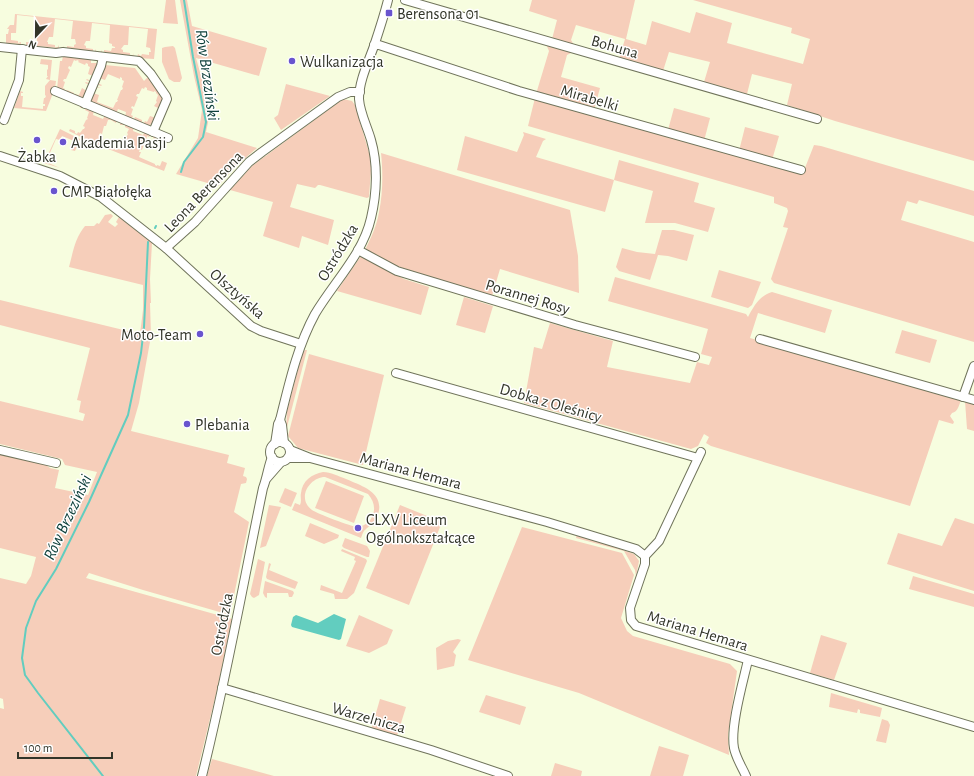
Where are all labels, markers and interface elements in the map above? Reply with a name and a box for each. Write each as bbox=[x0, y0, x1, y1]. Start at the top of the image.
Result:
place label: Berensona 01 bbox=[397, 6, 479, 22]
marker: Berensona 01 bbox=[384, 8, 394, 18]
north arrow bbox=[16, 16, 56, 56]
water label: Rów Brzeziński bbox=[193, 28, 222, 122]
street label: Bohuna bbox=[589, 33, 640, 61]
text: N bbox=[27, 38, 38, 51]
place label: Wulkanizacja bbox=[300, 54, 384, 71]
marker: Wulkanizacja bbox=[287, 56, 297, 66]
street label: Mirabelki bbox=[559, 82, 621, 114]
marker: Żabka bbox=[32, 135, 42, 145]
place label: Akademia Pasji bbox=[71, 135, 166, 152]
marker: Akademia Pasji bbox=[58, 137, 68, 147]
place label: Żabka bbox=[18, 147, 56, 165]
street label: Leona Berensona bbox=[161, 148, 246, 235]
place label: CMP Białołęka bbox=[62, 184, 152, 200]
marker: CMP Białołęka bbox=[49, 186, 59, 196]
street label: Ostródzka bbox=[315, 221, 361, 284]
street label: Olsztyńska bbox=[206, 266, 268, 323]
street label: Porannej Rosy bbox=[483, 277, 572, 318]
place label: Moto-Team bbox=[121, 327, 192, 343]
marker: Moto-Team bbox=[195, 329, 205, 339]
street label: Dobka z Oleśnicy bbox=[498, 381, 604, 426]
place label: Plebania bbox=[195, 417, 250, 433]
marker: Plebania bbox=[182, 419, 192, 429]
street label: Mariana Hemara bbox=[358, 450, 463, 492]
water label: Rów Brzeziński bbox=[40, 472, 95, 563]
place label: CLXV Liceum Ogólnokształcące bbox=[366, 512, 475, 546]
marker: CLXV Liceum Ogólnokształcące bbox=[353, 523, 363, 533]
street label: Ostródzka bbox=[208, 592, 236, 657]
street label: Mariana Hemara bbox=[645, 608, 750, 654]
street label: Warzelnicza bbox=[330, 700, 407, 736]
scale bar bbox=[18, 734, 112, 760]
text: 100 m bbox=[24, 742, 52, 754]

